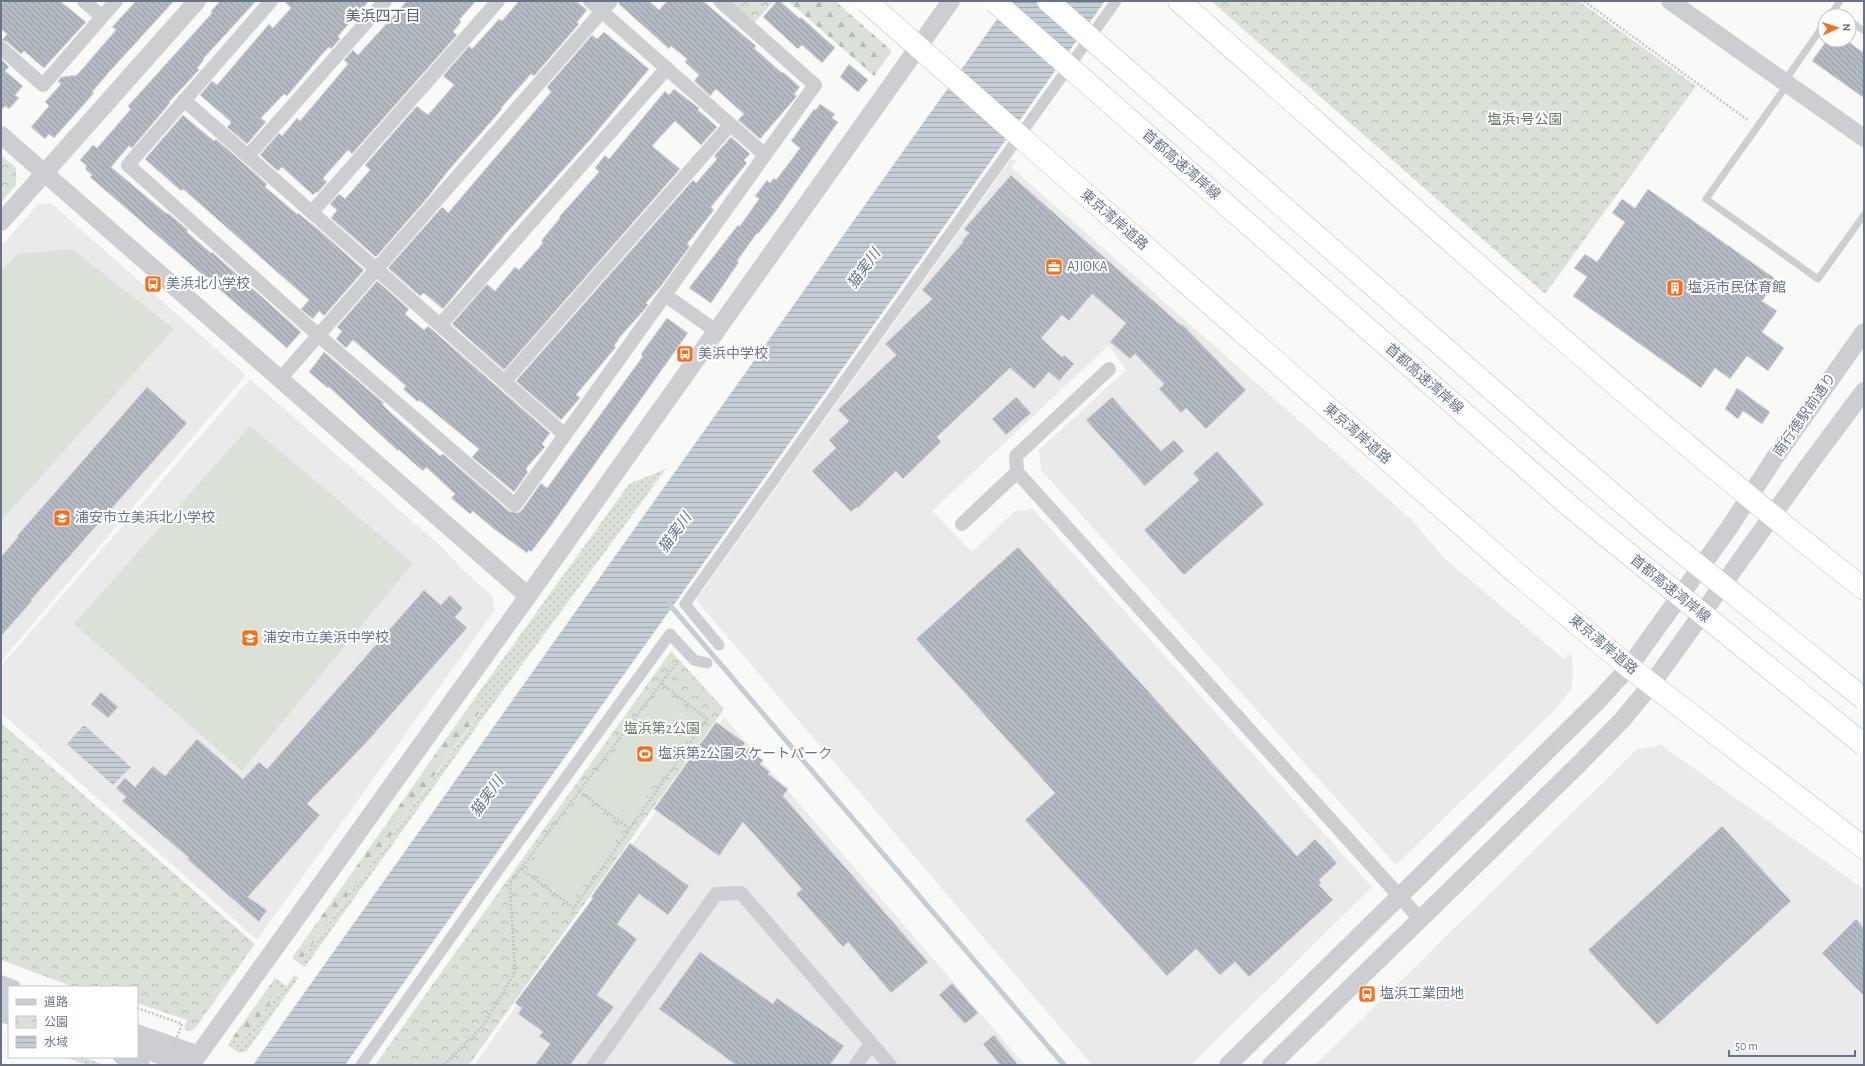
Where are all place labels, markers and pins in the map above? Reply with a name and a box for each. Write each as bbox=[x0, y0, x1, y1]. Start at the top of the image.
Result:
office icon: AJIOKA bbox=[1044, 257, 1064, 277]
place label: AJIOKA bbox=[1067, 260, 1108, 274]
bus stop icon: 美浜北小学校 bbox=[143, 274, 163, 294]
place label: 美浜北小学校 bbox=[166, 275, 250, 291]
building icon: 塩浜市民体育館 bbox=[1665, 278, 1685, 298]
place label: 塩浜市民体育館 bbox=[1688, 279, 1786, 295]
bus stop icon: 美浜中学校 bbox=[675, 344, 695, 364]
place label: 美浜中学校 bbox=[698, 346, 768, 361]
school or university icon: 浦安市立美浜北小学校 bbox=[52, 508, 72, 528]
place label: 浦安市立美浜北小学校 bbox=[75, 509, 215, 525]
school or university icon: 浦安市立美浜中学校 bbox=[240, 628, 260, 648]
place label: 浦安市立美浜中学校 bbox=[263, 630, 389, 645]
sports icon: 塩浜第2公園スケートパーク bbox=[635, 744, 655, 764]
place label: 塩浜第2公園スケートパーク bbox=[658, 745, 832, 761]
bus stop icon: 塩浜工業団地 bbox=[1357, 984, 1377, 1004]
place label: 塩浜工業団地 bbox=[1380, 985, 1464, 1001]

